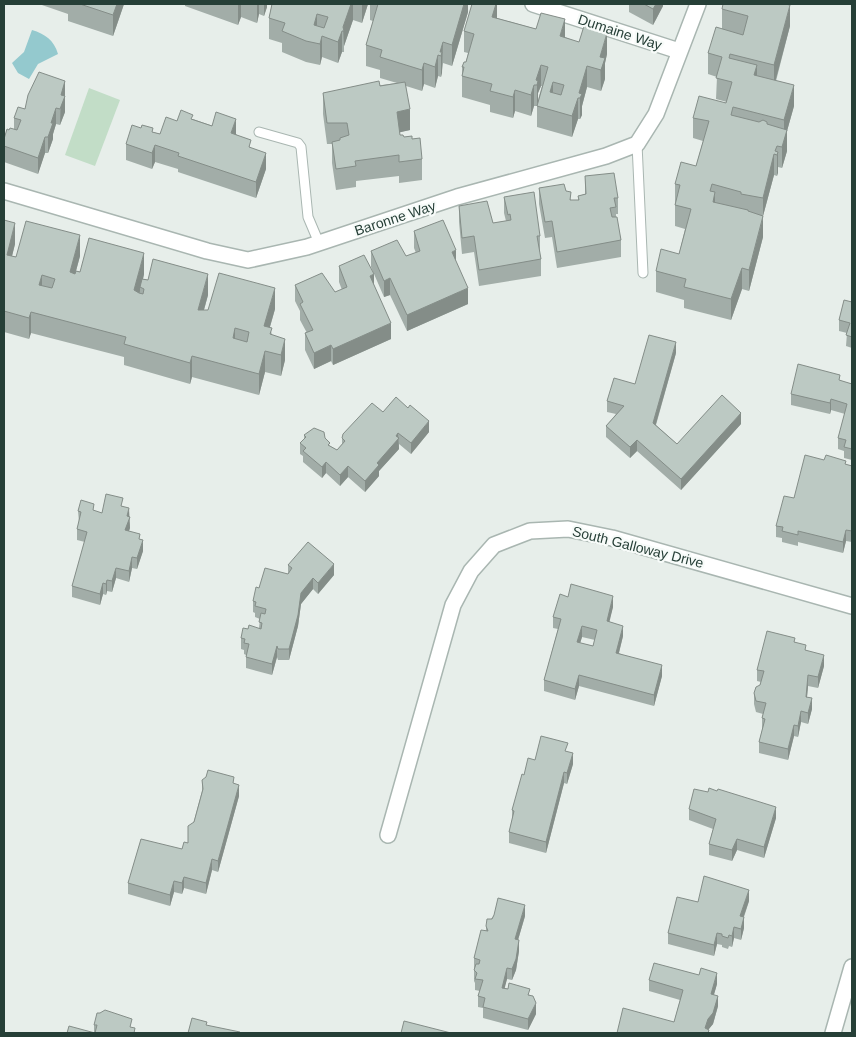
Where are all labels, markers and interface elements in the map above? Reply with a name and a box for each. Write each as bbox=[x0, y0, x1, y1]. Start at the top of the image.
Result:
street label: Dumaine Way bbox=[576, 11, 664, 53]
street label: Baronne Way bbox=[352, 197, 438, 239]
street label: South Galloway Drive bbox=[571, 523, 705, 571]

